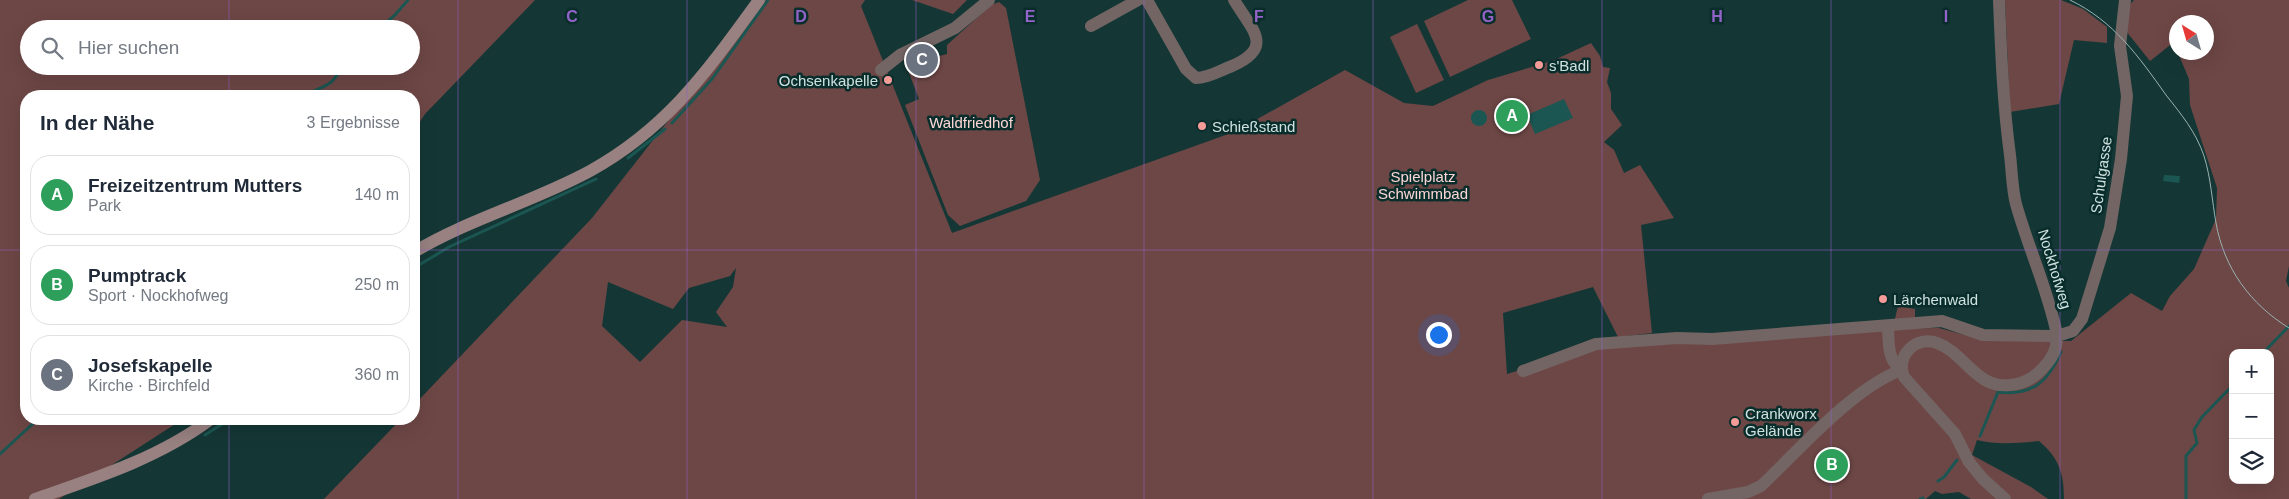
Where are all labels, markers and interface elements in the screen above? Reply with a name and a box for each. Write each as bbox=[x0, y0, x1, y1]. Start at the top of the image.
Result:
text: C bbox=[566, 8, 578, 25]
text: D bbox=[795, 8, 807, 25]
text: E bbox=[1025, 8, 1036, 25]
text: F bbox=[1254, 8, 1264, 25]
text: G bbox=[1482, 8, 1494, 25]
text: H bbox=[1711, 8, 1723, 25]
text: I bbox=[1944, 8, 1948, 25]
north arrow bbox=[2169, 15, 2214, 60]
search box bbox=[20, 20, 420, 75]
icon: search bbox=[38, 34, 66, 62]
text: Hier suchen bbox=[78, 37, 179, 58]
pin: C bbox=[906, 41, 938, 79]
place label: s'Badl bbox=[1549, 57, 1589, 74]
marker: s'Badl bbox=[1533, 59, 1545, 71]
place label: Ochsenkapelle bbox=[779, 72, 878, 89]
marker: Ochsenkapelle bbox=[882, 74, 894, 86]
pin: A bbox=[1496, 97, 1528, 135]
text: In der Nähe bbox=[40, 111, 154, 134]
text: 3 Ergebnisse bbox=[307, 114, 400, 131]
park label: Waldfriedhof bbox=[929, 114, 1014, 131]
place label: Schießstand bbox=[1212, 118, 1295, 135]
marker: Schießstand bbox=[1196, 120, 1208, 132]
street label: Schulgasse bbox=[2087, 135, 2115, 215]
park label: Spielplatz Schwimmbad bbox=[1378, 168, 1468, 202]
text: Freizeitzentrum Mutters bbox=[88, 175, 302, 196]
text: A bbox=[51, 186, 63, 203]
text: 140 m bbox=[355, 186, 399, 203]
text: Park bbox=[88, 197, 121, 214]
street label: Nockhofweg bbox=[2035, 227, 2075, 311]
text: Pumptrack bbox=[88, 265, 186, 286]
text: B bbox=[51, 276, 63, 293]
text: 250 m bbox=[355, 276, 399, 293]
text: Sport · Nockhofweg bbox=[88, 287, 229, 304]
place label: Lärchenwald bbox=[1893, 291, 1978, 308]
marker: Lärchenwald bbox=[1877, 293, 1889, 305]
your location bbox=[1426, 322, 1452, 348]
map controls bbox=[2229, 349, 2274, 484]
button: + bbox=[2229, 349, 2274, 394]
text: Josefskapelle bbox=[88, 355, 213, 376]
text: C bbox=[51, 366, 63, 383]
text: 360 m bbox=[355, 366, 399, 383]
text: Kirche · Birchfeld bbox=[88, 377, 210, 394]
button: − bbox=[2229, 394, 2274, 439]
place label: Crankworx Gelände bbox=[1745, 405, 1817, 439]
marker: Crankworx Gelände bbox=[1729, 416, 1741, 428]
button: layers bbox=[2229, 439, 2274, 484]
pin: B bbox=[1816, 446, 1848, 484]

